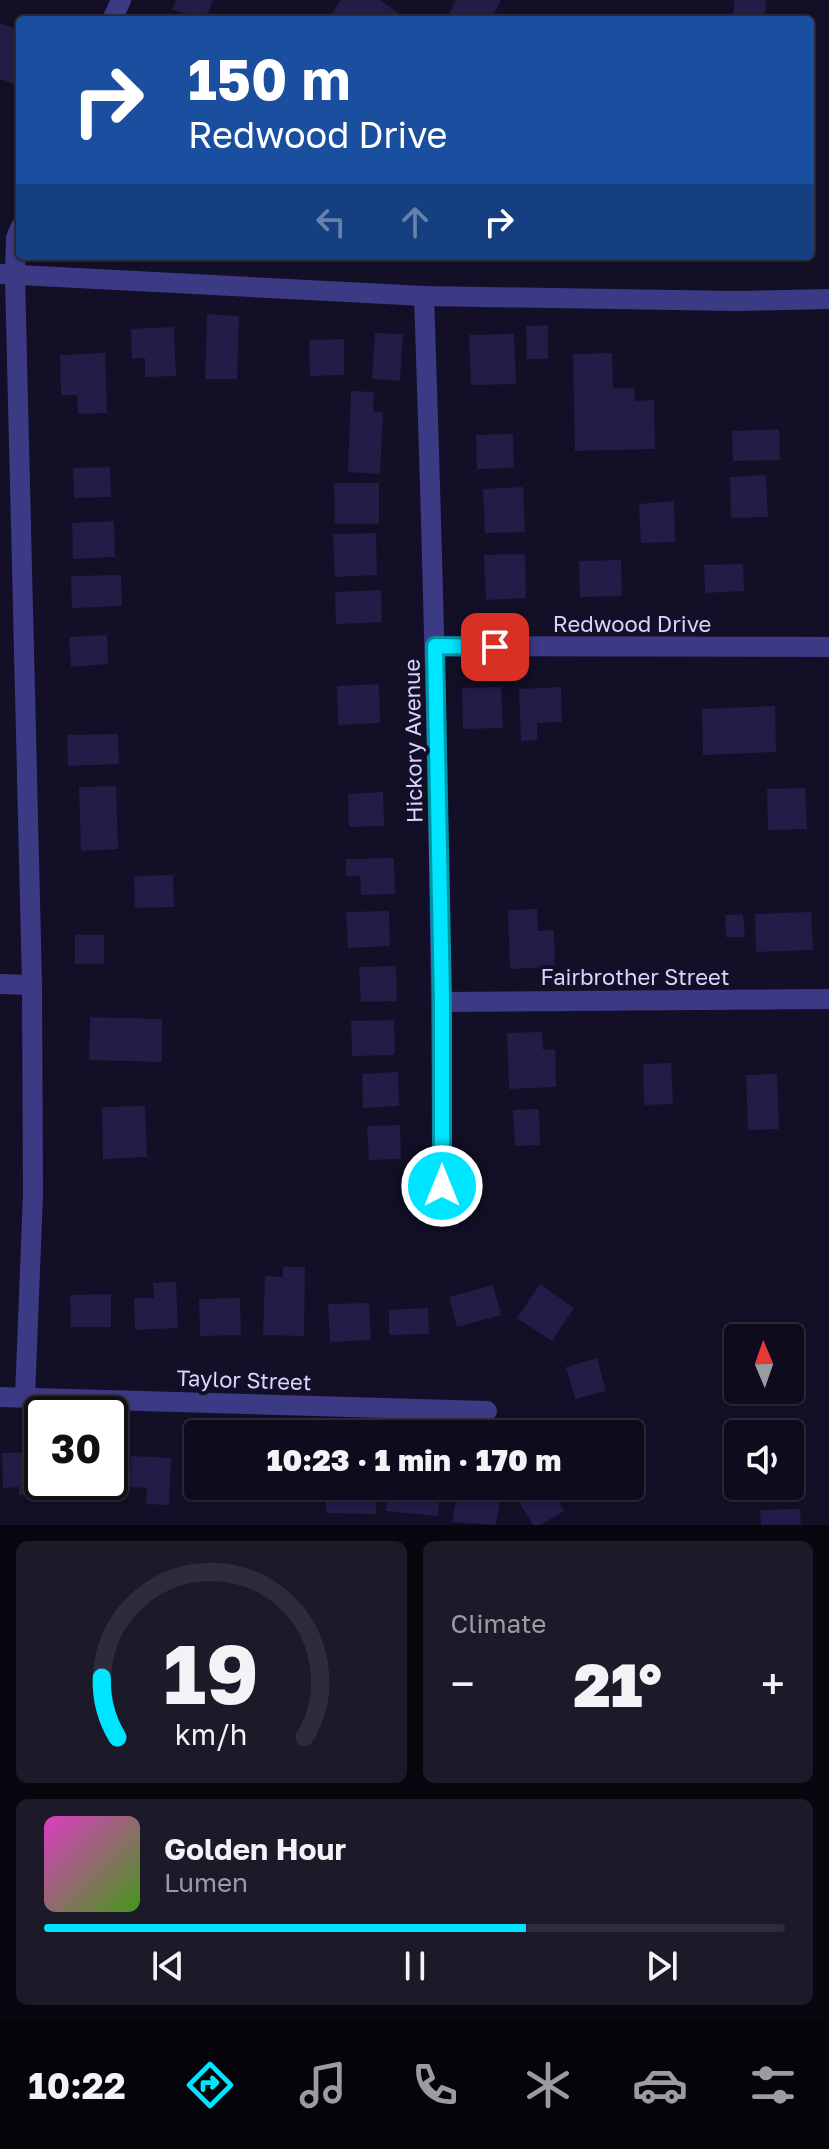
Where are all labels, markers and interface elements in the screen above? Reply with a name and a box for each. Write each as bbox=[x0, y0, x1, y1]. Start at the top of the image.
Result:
text: 150 m bbox=[188, 45, 350, 112]
icon: right bbox=[56, 48, 160, 152]
text: Redwood Drive bbox=[188, 113, 448, 156]
icon: left bbox=[309, 200, 353, 244]
icon: ahead bbox=[393, 200, 437, 244]
icon: right bbox=[477, 200, 521, 244]
street label: Redwood Drive bbox=[553, 610, 711, 637]
pin bbox=[461, 613, 529, 681]
icon: arrive bbox=[473, 625, 517, 669]
street label: Hickory Avenue bbox=[398, 659, 427, 823]
street label: Fairbrother Street bbox=[541, 963, 729, 990]
position arrow bbox=[400, 1144, 484, 1228]
north arrow bbox=[724, 1324, 804, 1404]
map controls bbox=[724, 1324, 804, 1500]
street label: Taylor Street bbox=[176, 1364, 312, 1395]
speed limit sign: 30 bbox=[24, 1396, 128, 1500]
button: sound bbox=[724, 1420, 804, 1500]
text: 10:23 · 1 min · 170 m bbox=[267, 1442, 561, 1478]
text: Climate bbox=[451, 1608, 546, 1639]
text: 19 bbox=[163, 1622, 259, 1722]
text: 21° bbox=[574, 1648, 662, 1720]
text: − bbox=[451, 1657, 475, 1710]
text: + bbox=[761, 1657, 785, 1710]
text: km/h bbox=[175, 1717, 248, 1751]
text: Golden Hour bbox=[164, 1831, 346, 1867]
text: Lumen bbox=[164, 1867, 248, 1898]
icon: previous bbox=[146, 1944, 190, 1988]
icon: pause bbox=[393, 1944, 437, 1988]
icon: next bbox=[640, 1944, 684, 1988]
icon: directions bbox=[182, 2057, 238, 2113]
icon: music bbox=[295, 2057, 351, 2113]
icon: phone bbox=[407, 2057, 463, 2113]
icon: climate bbox=[520, 2057, 576, 2113]
icon: car bbox=[632, 2057, 688, 2113]
icon: filters bbox=[745, 2057, 801, 2113]
text: 10:22 bbox=[28, 2064, 126, 2107]

